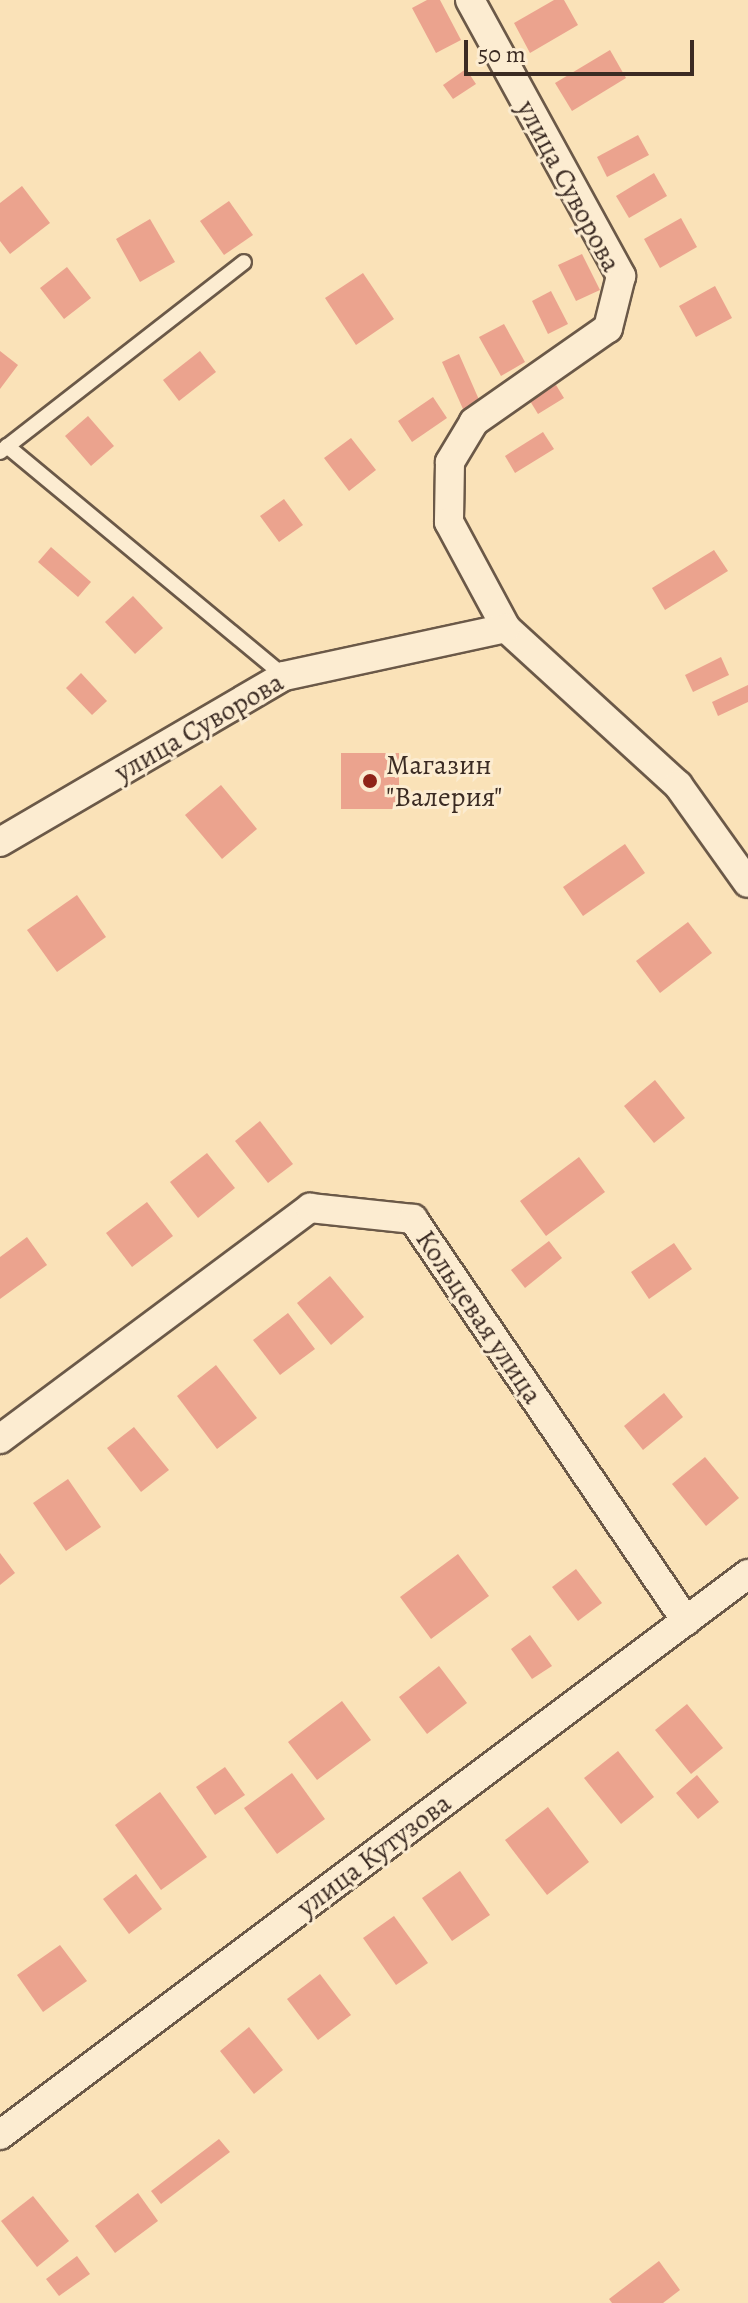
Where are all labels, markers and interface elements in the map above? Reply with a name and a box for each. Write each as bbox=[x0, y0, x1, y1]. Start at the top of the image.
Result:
scale bar bbox=[468, 24, 698, 74]
text: 50 m bbox=[478, 38, 526, 70]
street label: улица Суворова bbox=[510, 94, 628, 278]
street label: улица Суворова bbox=[109, 665, 289, 789]
place label: Магазин "Валерия" bbox=[386, 748, 502, 814]
marker: Магазин "Валерия" bbox=[361, 772, 379, 790]
street label: Кольцевая улица bbox=[408, 1224, 550, 1410]
street label: улица Кутузова bbox=[290, 1786, 458, 1924]

